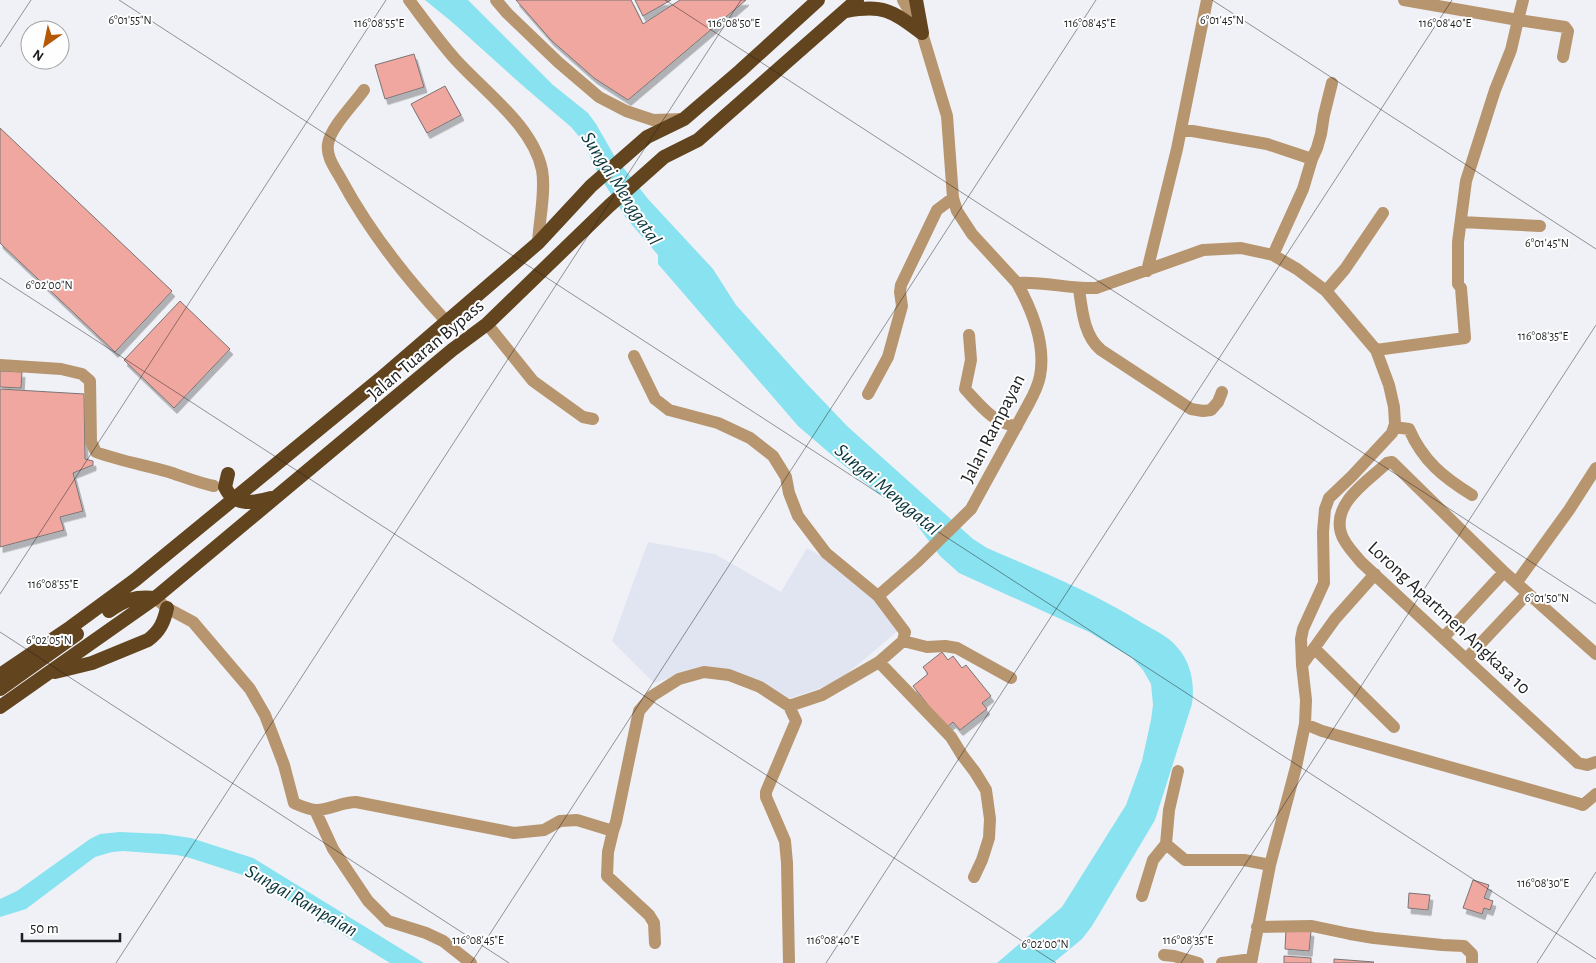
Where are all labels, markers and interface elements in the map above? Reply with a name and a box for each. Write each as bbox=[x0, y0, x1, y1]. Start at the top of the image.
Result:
text: 6°01'55"N bbox=[108, 14, 152, 26]
text: 6°01'45"N bbox=[1200, 14, 1244, 26]
text: 116°08'55"E bbox=[354, 17, 405, 29]
text: 116°08'50"E bbox=[708, 17, 760, 29]
text: 116°08'45"E bbox=[1064, 17, 1116, 29]
text: 116°08'40"E bbox=[1419, 17, 1472, 29]
north arrow bbox=[20, 20, 70, 70]
text: N bbox=[31, 47, 46, 64]
water label: Sungai Menggatal bbox=[577, 128, 665, 249]
text: 6°01'45"N bbox=[1525, 237, 1569, 249]
text: 6°02'00"N bbox=[25, 279, 73, 291]
street label: Jalan Tuaran Bypass bbox=[364, 296, 488, 404]
text: 116°08'35"E bbox=[1518, 330, 1568, 342]
street label: Jalan Rampayan bbox=[958, 371, 1029, 486]
water label: Sungai Menggatal bbox=[831, 440, 944, 539]
street label: Lorong Apartmen Angkasa 10 bbox=[1364, 538, 1534, 698]
text: 116°08'55"E bbox=[28, 578, 79, 590]
text: 6°01'50"N bbox=[1525, 592, 1569, 604]
text: 6°02'05"N bbox=[26, 634, 72, 646]
water label: Sungai Rampaian bbox=[242, 861, 361, 941]
text: 116°08'30"E bbox=[1517, 877, 1569, 889]
scale bar bbox=[22, 910, 120, 942]
text: 50 m bbox=[30, 921, 59, 936]
text: 116°08'45"E bbox=[452, 934, 504, 946]
text: 116°08'40"E bbox=[807, 934, 860, 946]
text: 116°08'35"E bbox=[1163, 934, 1213, 946]
text: 6°02'00"N bbox=[1021, 938, 1069, 950]

